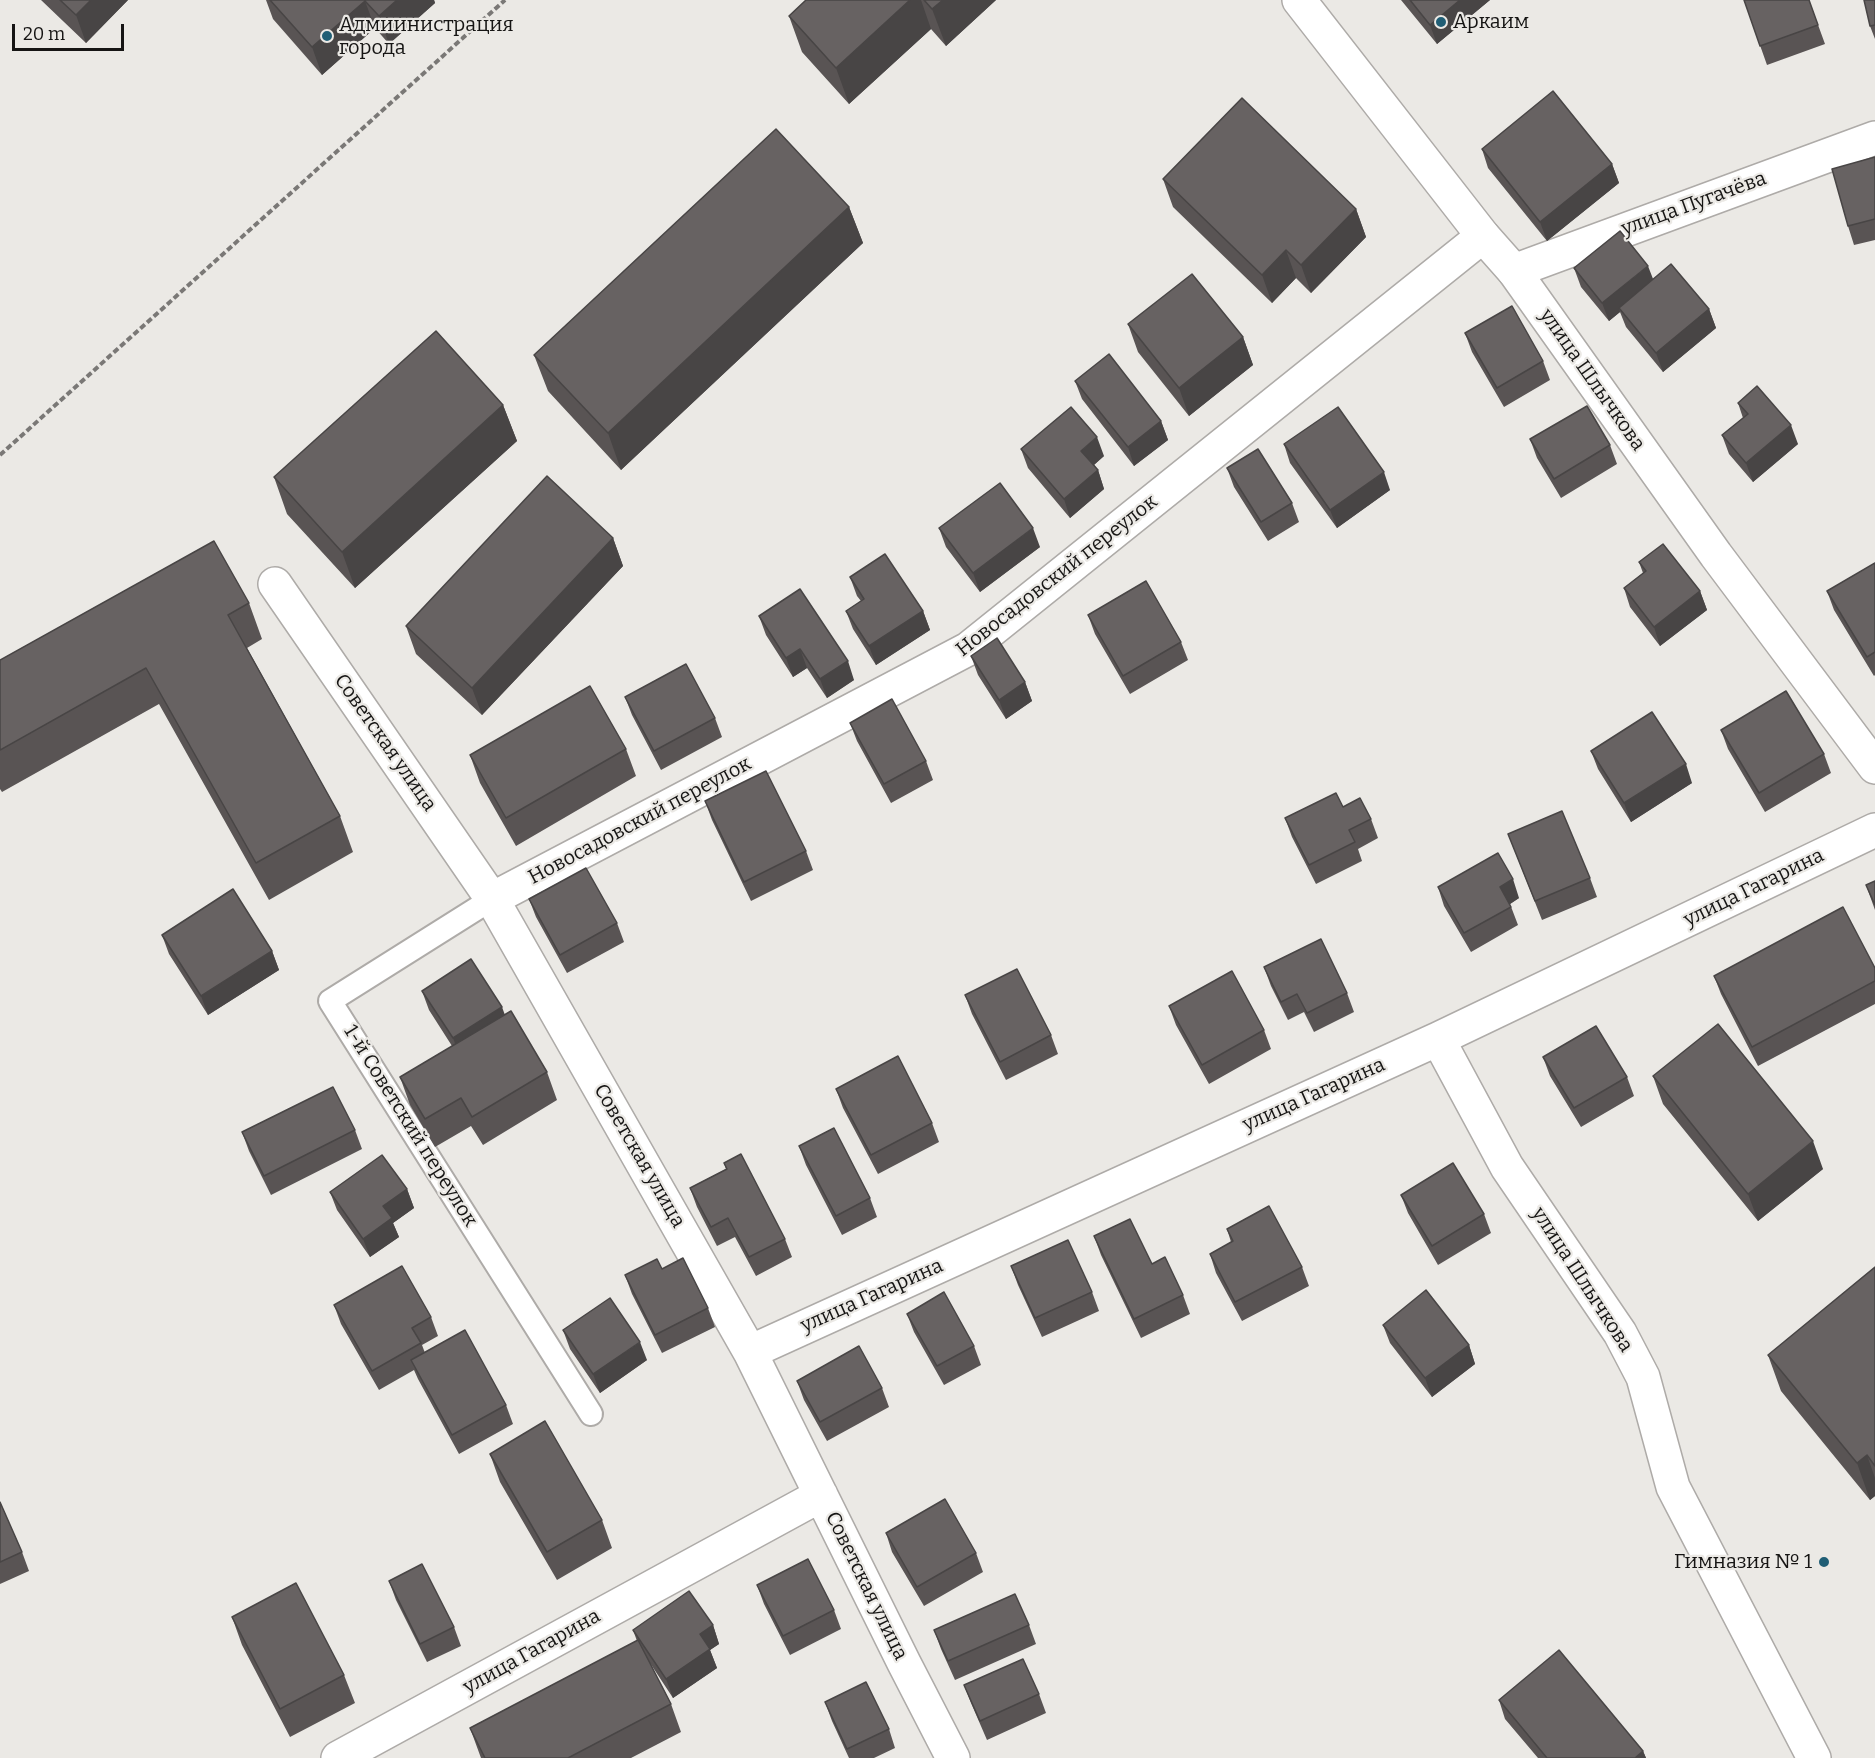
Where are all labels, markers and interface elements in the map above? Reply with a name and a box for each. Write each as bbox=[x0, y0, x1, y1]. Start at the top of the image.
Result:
place label: Аркаим bbox=[1453, 10, 1529, 34]
scale bar bbox=[15, 12, 128, 50]
place label: Адмиинистрация города bbox=[339, 13, 514, 60]
marker: Аркаим bbox=[1434, 15, 1448, 29]
text: 20 m bbox=[23, 23, 65, 45]
marker: Адмиинистрация города bbox=[320, 29, 334, 43]
street label: улица Пугачёва bbox=[1618, 167, 1770, 241]
street label: улица Шлычкова bbox=[1534, 304, 1650, 456]
street label: Новосадовский переулок bbox=[952, 490, 1162, 662]
street label: Советская улица bbox=[329, 670, 441, 816]
street label: Новосадовский переулок bbox=[525, 752, 755, 890]
street label: улица Гагарина bbox=[1680, 844, 1828, 932]
street label: 1-й Советский переулок bbox=[338, 1021, 482, 1231]
street label: улица Гагарина bbox=[1239, 1053, 1389, 1137]
street label: Советская улица bbox=[588, 1080, 690, 1232]
street label: улица Шлычкова bbox=[1526, 1203, 1638, 1357]
street label: улица Гагарина bbox=[797, 1254, 947, 1338]
street label: Советская улица bbox=[820, 1508, 912, 1664]
place label: Гимназия № 1 bbox=[1674, 1550, 1812, 1574]
marker: Гимназия № 1 bbox=[1817, 1555, 1831, 1569]
street label: улица Гагарина bbox=[459, 1604, 605, 1700]

